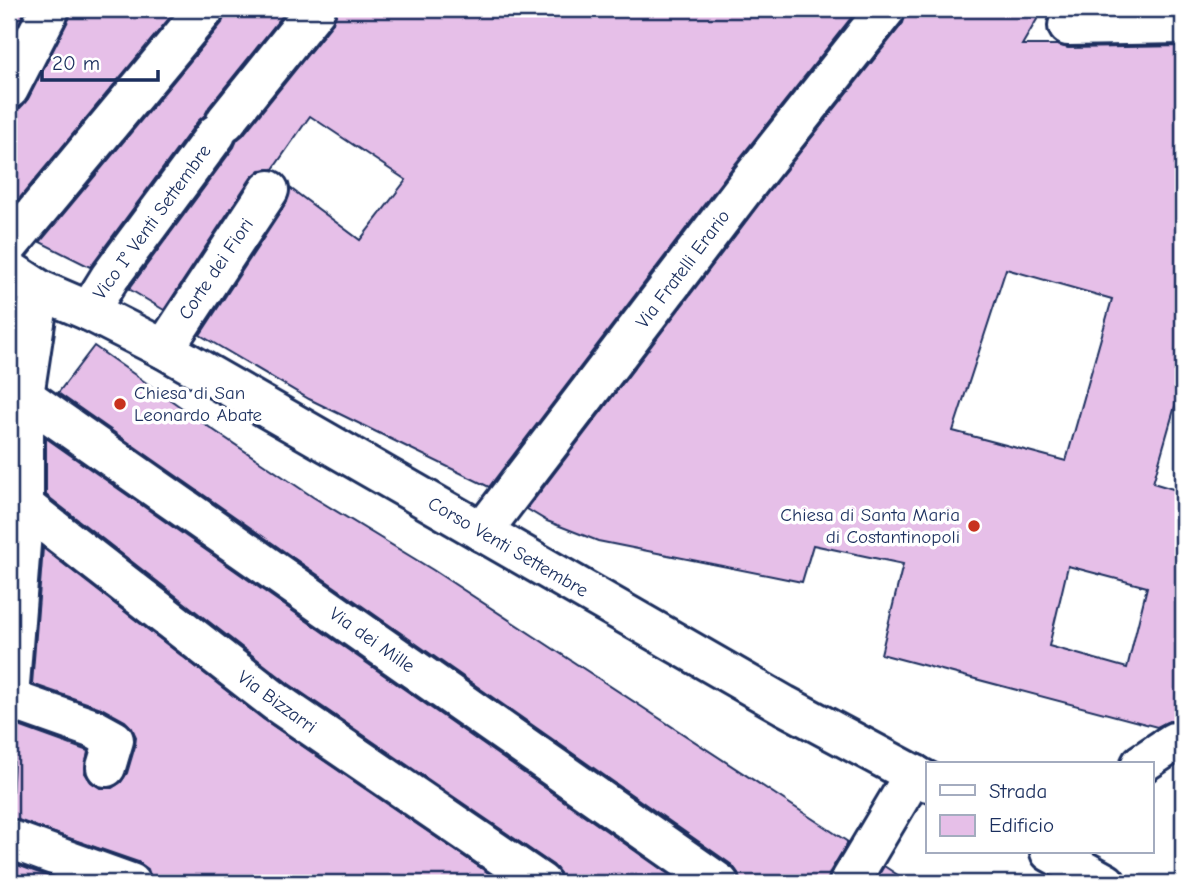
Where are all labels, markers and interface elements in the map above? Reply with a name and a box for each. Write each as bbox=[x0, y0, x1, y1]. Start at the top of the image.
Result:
scale bar bbox=[42, 38, 158, 82]
text: 20 m bbox=[52, 51, 100, 75]
street label: Vico I° Venti Settembre bbox=[88, 140, 216, 304]
street label: Via Fratelli Erario bbox=[631, 206, 735, 332]
street label: Corte dei Fiori bbox=[174, 214, 258, 324]
place label: Chiesa di San Leonardo Abate bbox=[134, 382, 262, 426]
marker: Chiesa di San Leonardo Abate bbox=[112, 396, 128, 412]
street label: Corso Venti Settembre bbox=[424, 492, 592, 602]
place label: Chiesa di Santa Maria di Costantinopoli bbox=[780, 504, 960, 548]
marker: Chiesa di Santa Maria di Costantinopoli bbox=[966, 518, 982, 534]
street label: Via dei Mille bbox=[325, 603, 419, 677]
street label: Via Bizzarri bbox=[233, 666, 321, 738]
legend bbox=[926, 762, 1154, 854]
text: Strada bbox=[989, 779, 1047, 803]
text: Edificio bbox=[989, 813, 1054, 837]

